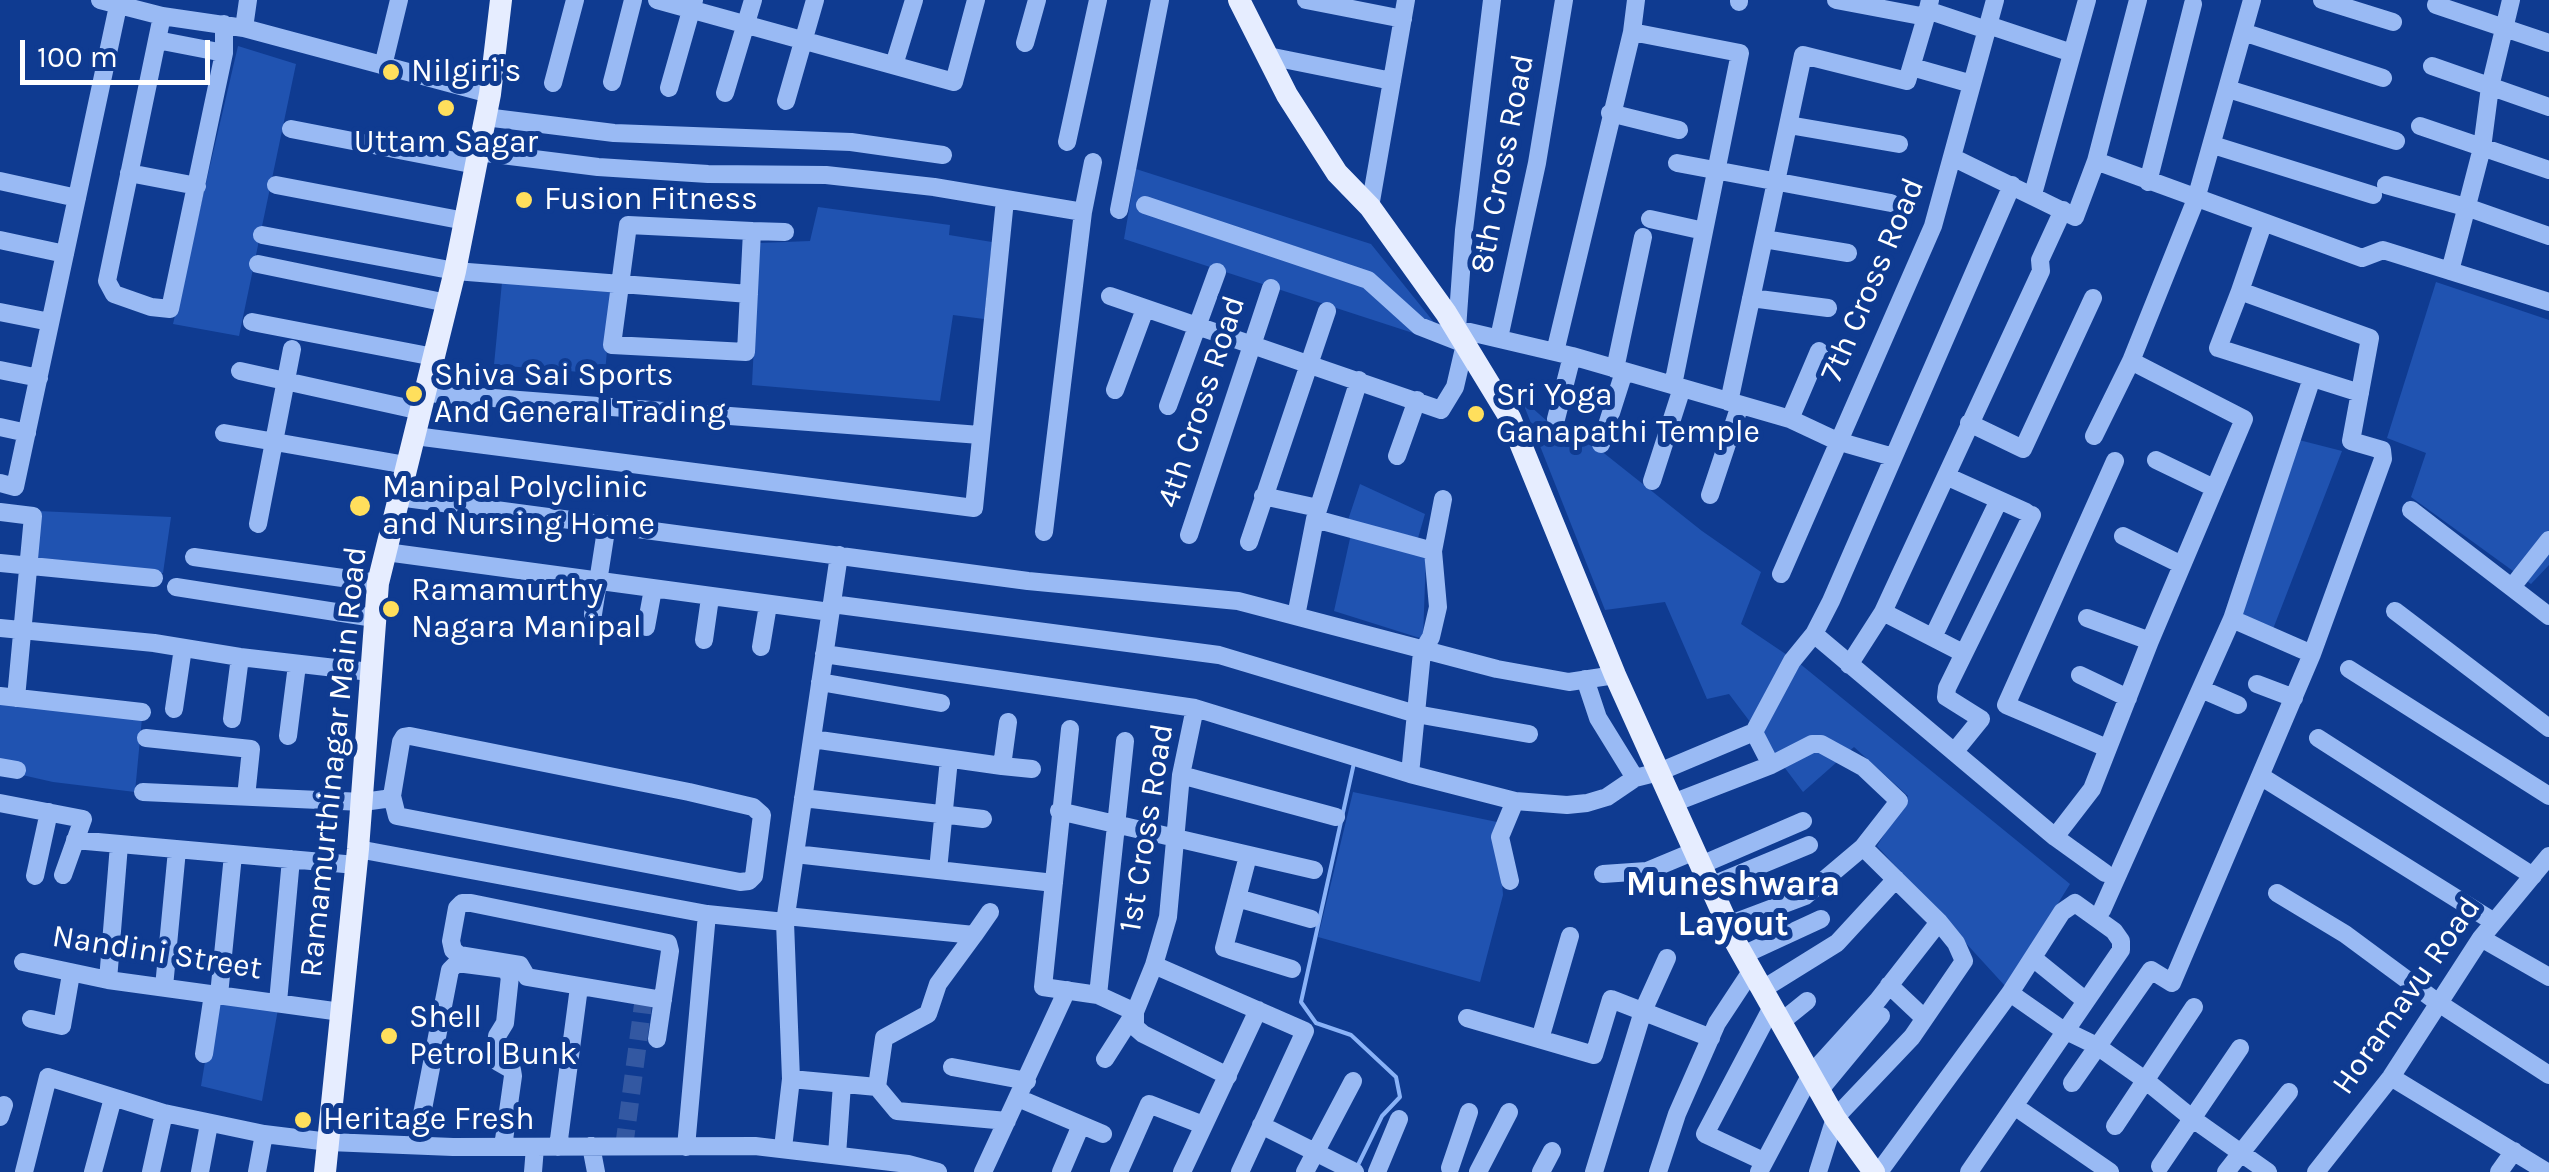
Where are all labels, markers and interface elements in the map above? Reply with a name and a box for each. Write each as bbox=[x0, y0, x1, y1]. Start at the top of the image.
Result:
scale bar bbox=[25, 20, 215, 82]
text: 100 m bbox=[37, 39, 118, 75]
street label: 8th Cross Road bbox=[1463, 51, 1543, 277]
place label: Nilgiri's bbox=[411, 53, 521, 91]
marker: Nilgiri's bbox=[380, 61, 402, 83]
marker: Uttam Sagar bbox=[435, 97, 457, 119]
place label: Uttam Sagar bbox=[354, 124, 538, 162]
street label: 7th Cross Road bbox=[1813, 172, 1933, 388]
place label: Fusion Fitness bbox=[544, 181, 758, 219]
marker: Fusion Fitness bbox=[513, 189, 535, 211]
street label: 4th Cross Road bbox=[1150, 291, 1254, 513]
place label: Shiva Sai Sports And General Trading bbox=[434, 357, 726, 432]
place label: Sri Yoga Ganapathi Temple bbox=[1496, 377, 1760, 452]
marker: Shiva Sai Sports And General Trading bbox=[403, 383, 425, 405]
marker: Sri Yoga Ganapathi Temple bbox=[1465, 403, 1487, 425]
place label: Manipal Polyclinic and Nursing Home bbox=[382, 469, 655, 544]
marker: Manipal Polyclinic and Nursing Home bbox=[347, 493, 373, 519]
street label: Ramamurthinagar Main Road bbox=[292, 545, 376, 979]
place label: Ramamurthy Nagara Manipal bbox=[411, 572, 642, 647]
marker: Ramamurthy Nagara Manipal bbox=[380, 598, 402, 620]
street label: 1st Cross Road bbox=[1112, 721, 1182, 935]
district label: Muneshwara Layout bbox=[1626, 864, 1840, 946]
street label: Horamavu Road bbox=[2325, 890, 2489, 1102]
street label: Nandini Street bbox=[49, 917, 265, 989]
place label: Shell Petrol Bunk bbox=[409, 999, 577, 1074]
marker: Shell Petrol Bunk bbox=[378, 1025, 400, 1047]
place label: Heritage Fresh bbox=[323, 1101, 535, 1139]
marker: Heritage Fresh bbox=[292, 1109, 314, 1131]

